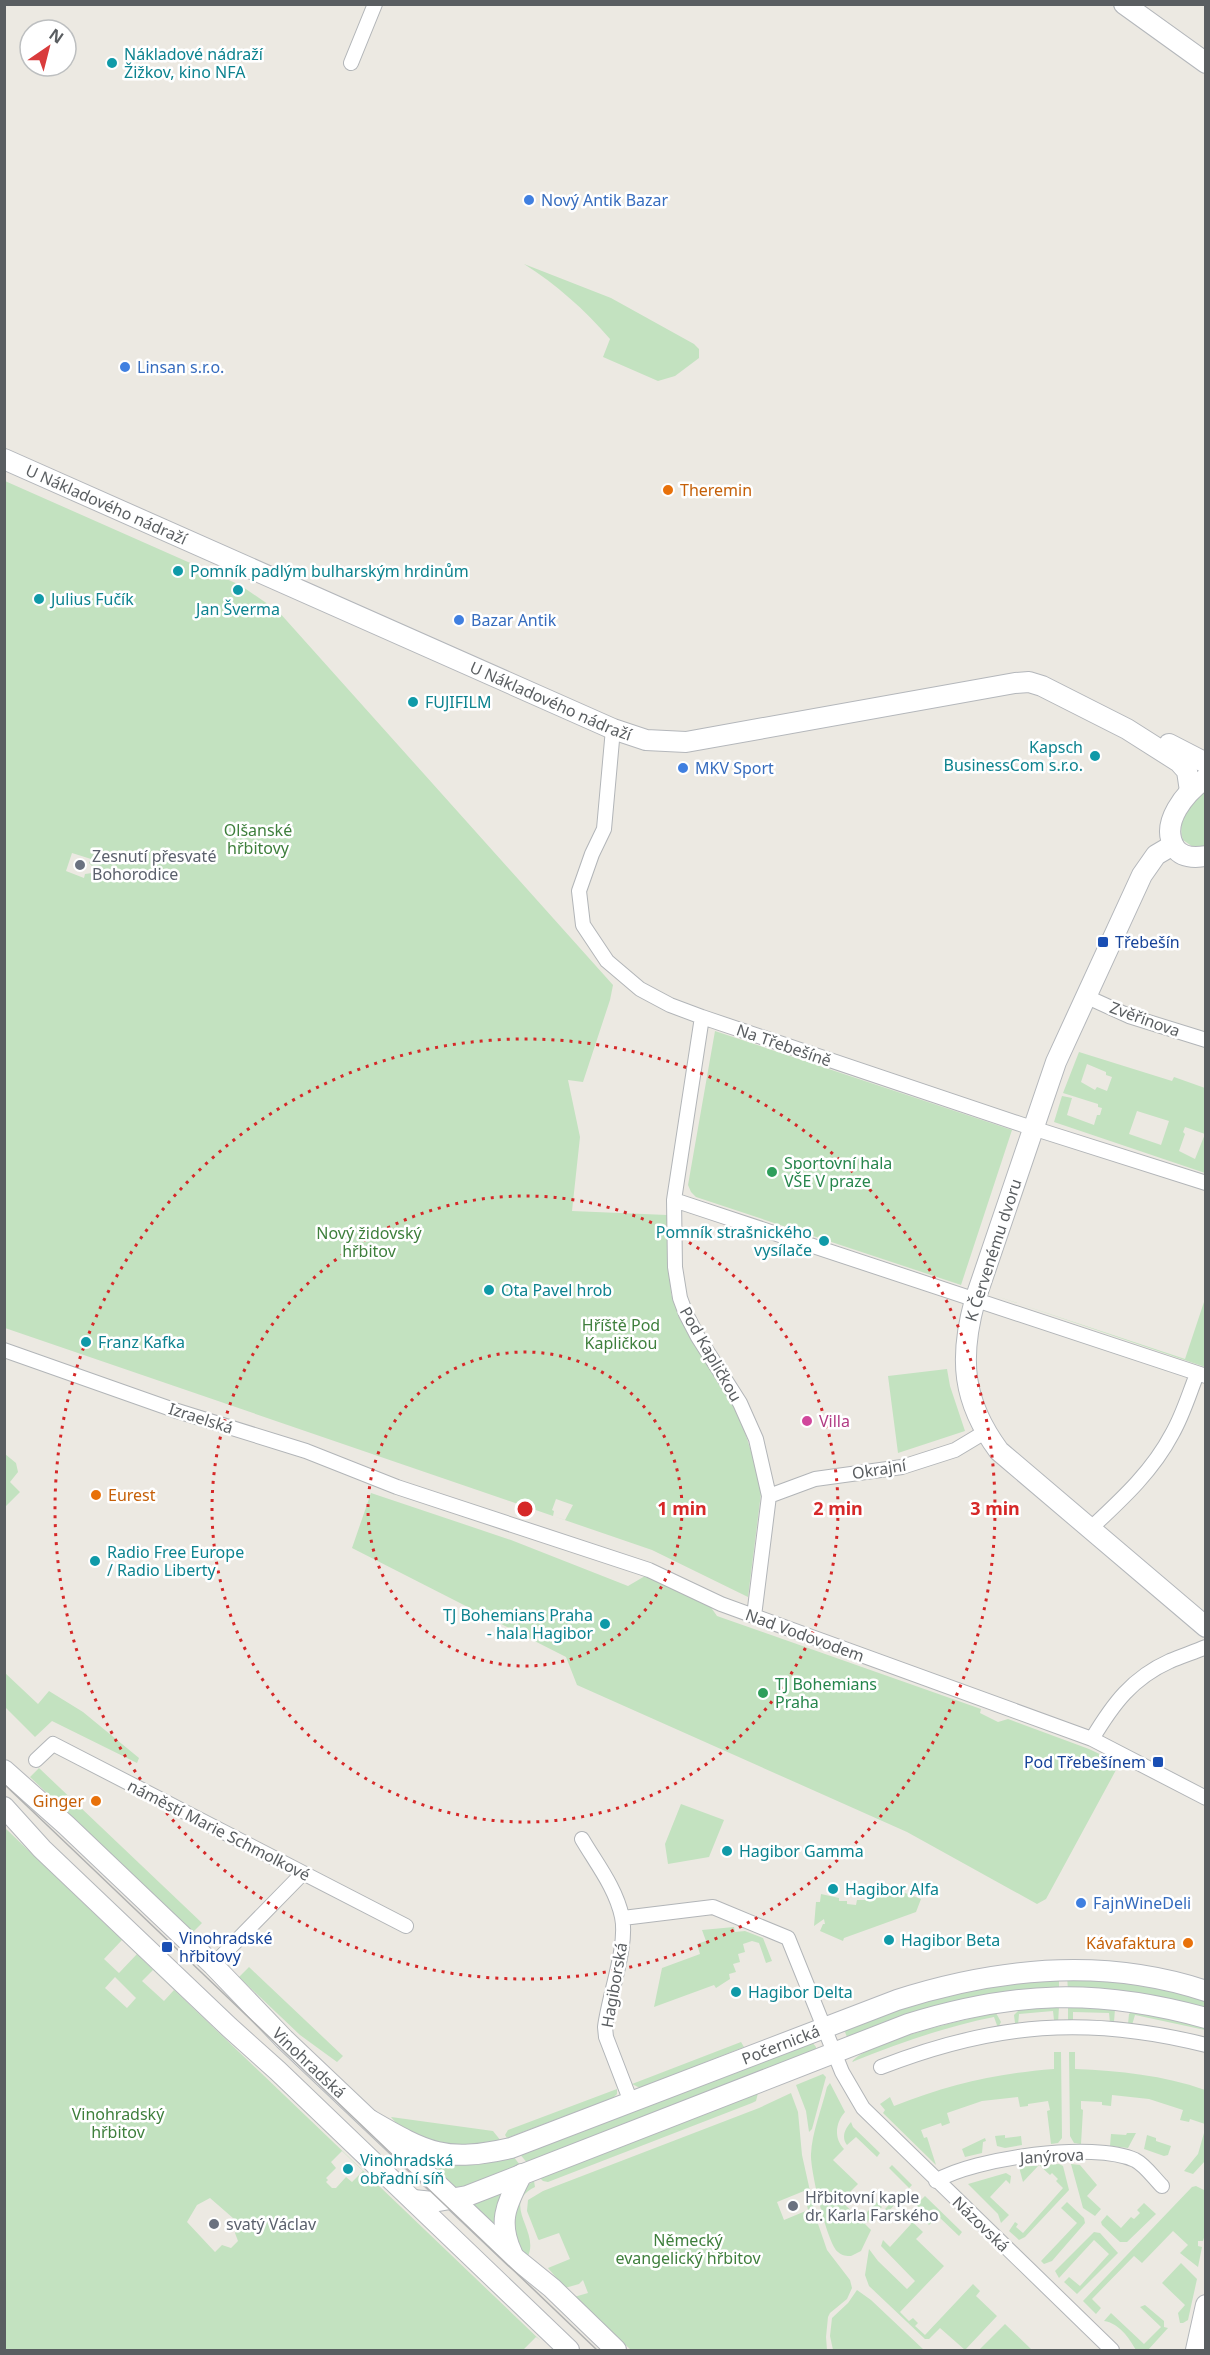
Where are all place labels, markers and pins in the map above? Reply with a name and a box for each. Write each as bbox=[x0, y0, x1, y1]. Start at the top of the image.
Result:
place label: Nákladové nádraží Žižkov, kino NFA bbox=[124, 43, 264, 83]
marker: Nákladové nádraží Žižkov, kino NFA bbox=[105, 56, 119, 70]
place label: Nový Antik Bazar bbox=[541, 189, 669, 211]
marker: Nový Antik Bazar bbox=[522, 193, 536, 207]
place label: Linsan s.r.o. bbox=[137, 356, 224, 378]
marker: Linsan s.r.o. bbox=[118, 360, 132, 374]
place label: Theremin bbox=[680, 479, 752, 501]
marker: Theremin bbox=[661, 483, 675, 497]
place label: Pomník padlým bulharským hrdinům bbox=[190, 560, 469, 582]
marker: Pomník padlým bulharským hrdinům bbox=[171, 564, 185, 578]
marker: Jan Šverma bbox=[231, 583, 245, 597]
place label: Julius Fučík bbox=[49, 588, 134, 610]
marker: Julius Fučík bbox=[32, 592, 46, 606]
place label: Jan Šverma bbox=[194, 598, 280, 620]
place label: Bazar Antik bbox=[471, 609, 557, 631]
marker: Bazar Antik bbox=[452, 613, 466, 627]
place label: FUJIFILM bbox=[425, 691, 491, 713]
marker: FUJIFILM bbox=[406, 695, 420, 709]
place label: Kapsch BusinessCom s.r.o. bbox=[944, 736, 1083, 776]
marker: Kapsch BusinessCom s.r.o. bbox=[1088, 749, 1102, 763]
place label: MKV Sport bbox=[695, 757, 774, 779]
marker: MKV Sport bbox=[676, 761, 690, 775]
place label: Zesnutí přesvaté Bohorodice bbox=[92, 845, 216, 885]
marker: Zesnutí přesvaté Bohorodice bbox=[73, 858, 87, 872]
place label: Třebešín bbox=[1115, 931, 1180, 953]
marker: Třebešín bbox=[1096, 935, 1110, 949]
place label: Sportovní hala VŠE V praze bbox=[784, 1152, 892, 1192]
marker: Sportovní hala VŠE V praze bbox=[765, 1165, 779, 1179]
place label: Pomník strašnického vysílače bbox=[656, 1221, 812, 1261]
marker: Pomník strašnického vysílače bbox=[817, 1234, 831, 1248]
place label: Ota Pavel hrob bbox=[501, 1279, 612, 1301]
marker: Ota Pavel hrob bbox=[482, 1283, 496, 1297]
place label: Franz Kafka bbox=[98, 1331, 185, 1353]
marker: Franz Kafka bbox=[79, 1335, 93, 1349]
place label: Villa bbox=[819, 1410, 850, 1432]
marker: Villa bbox=[800, 1414, 814, 1428]
place label: Eurest bbox=[108, 1484, 156, 1506]
marker: Eurest bbox=[89, 1488, 103, 1502]
centre of rings bbox=[515, 1499, 535, 1519]
place label: Radio Free Europe / Radio Liberty bbox=[107, 1541, 244, 1581]
marker: Radio Free Europe / Radio Liberty bbox=[88, 1554, 102, 1568]
place label: TJ Bohemians Praha - hala Hagibor bbox=[443, 1604, 593, 1644]
marker: TJ Bohemians Praha - hala Hagibor bbox=[598, 1617, 612, 1631]
place label: TJ Bohemians Praha bbox=[775, 1673, 877, 1713]
marker: TJ Bohemians Praha bbox=[756, 1686, 770, 1700]
place label: Pod Třebešínem bbox=[1024, 1751, 1146, 1773]
marker: Pod Třebešínem bbox=[1151, 1755, 1165, 1769]
place label: Ginger bbox=[33, 1790, 84, 1812]
marker: Ginger bbox=[89, 1794, 103, 1808]
place label: Hagibor Gamma bbox=[739, 1840, 864, 1862]
marker: Hagibor Gamma bbox=[720, 1844, 734, 1858]
place label: Hagibor Alfa bbox=[845, 1878, 939, 1900]
marker: Hagibor Alfa bbox=[826, 1882, 840, 1896]
place label: FajnWineDeli bbox=[1093, 1892, 1191, 1914]
marker: FajnWineDeli bbox=[1074, 1896, 1088, 1910]
place label: Vinohradské hřbitovy bbox=[179, 1927, 273, 1967]
place label: Hagibor Beta bbox=[901, 1929, 1000, 1951]
place label: Kávafaktura bbox=[1086, 1932, 1176, 1954]
marker: Hagibor Beta bbox=[882, 1933, 896, 1947]
marker: Kávafaktura bbox=[1181, 1936, 1195, 1950]
marker: Vinohradské hřbitovy bbox=[160, 1940, 174, 1954]
place label: Hagibor Delta bbox=[748, 1981, 853, 2003]
marker: Hagibor Delta bbox=[729, 1985, 743, 1999]
place label: Vinohradská obřadní síň bbox=[360, 2149, 453, 2189]
marker: Vinohradská obřadní síň bbox=[341, 2162, 355, 2176]
place label: Hřbitovní kaple dr. Karla Farského bbox=[805, 2186, 939, 2226]
marker: Hřbitovní kaple dr. Karla Farského bbox=[786, 2199, 800, 2213]
place label: svatý Václav bbox=[226, 2213, 317, 2235]
marker: svatý Václav bbox=[207, 2217, 221, 2231]

